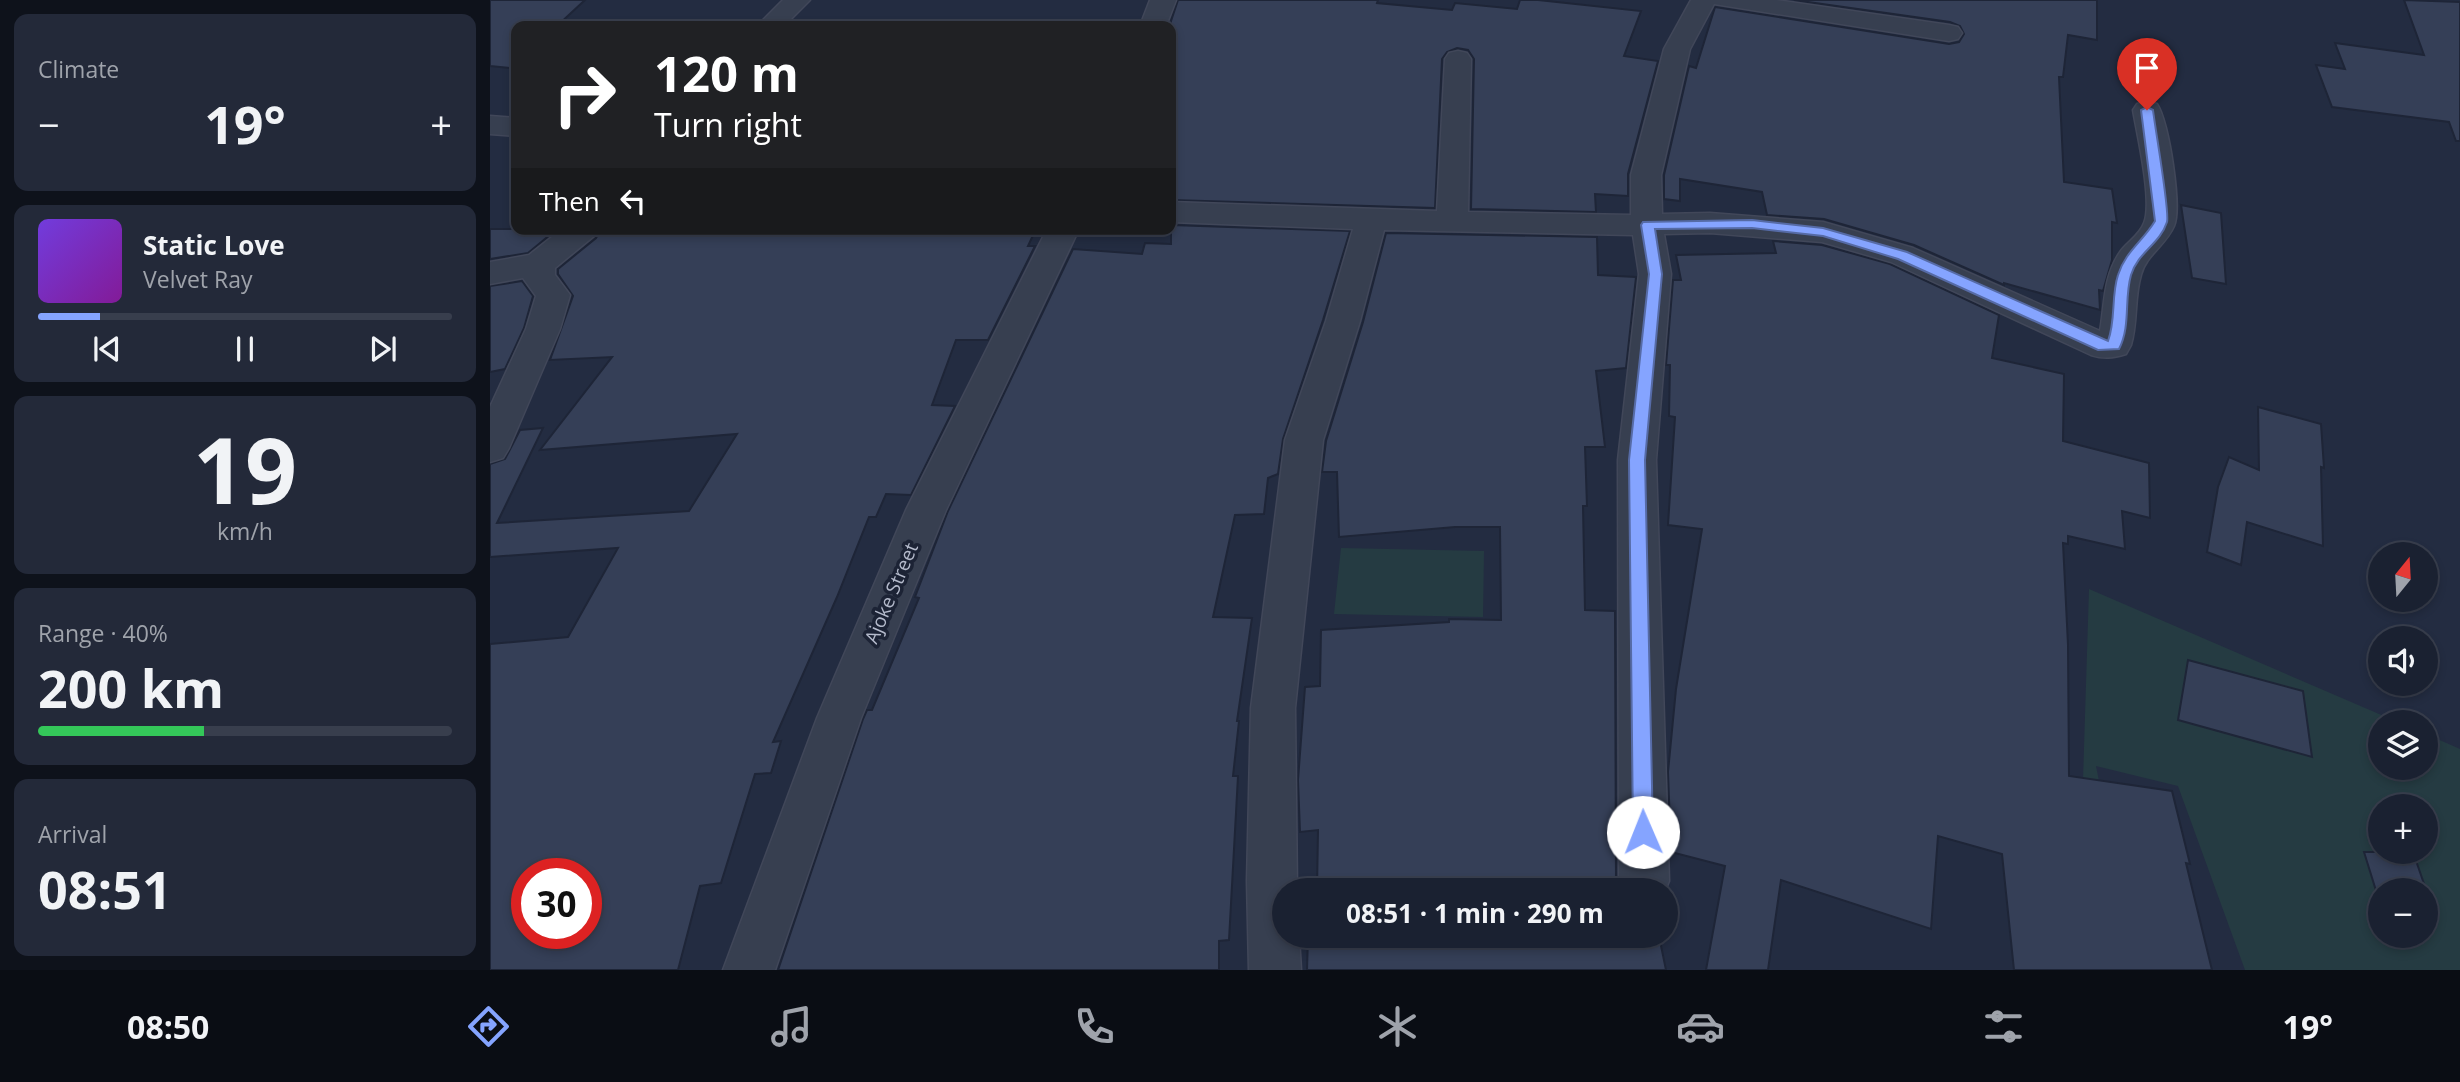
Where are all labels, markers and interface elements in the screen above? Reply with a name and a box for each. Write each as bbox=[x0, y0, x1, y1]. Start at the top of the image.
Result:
pin bbox=[2117, 38, 2177, 110]
text: 120 m bbox=[654, 40, 799, 106]
icon: right bbox=[539, 49, 630, 140]
icon: arrive bbox=[2128, 49, 2166, 87]
text: Climate bbox=[38, 53, 119, 85]
text: 19° bbox=[204, 88, 286, 159]
text: − bbox=[38, 98, 60, 150]
text: + bbox=[430, 98, 452, 150]
text: Turn right bbox=[654, 103, 802, 146]
icon: left bbox=[614, 182, 652, 220]
text: Then bbox=[539, 183, 600, 219]
text: Static Love bbox=[143, 227, 285, 263]
text: Velvet Ray bbox=[143, 263, 253, 295]
icon: previous bbox=[88, 330, 126, 368]
icon: pause bbox=[226, 330, 264, 368]
icon: next bbox=[364, 330, 402, 368]
text: 19 bbox=[193, 407, 297, 531]
text: km/h bbox=[217, 515, 273, 547]
street label: Ajoke Street bbox=[858, 539, 924, 647]
north arrow bbox=[2368, 542, 2438, 612]
map controls bbox=[2368, 542, 2438, 948]
text: Range · 40% bbox=[38, 617, 168, 649]
button: sound bbox=[2368, 626, 2438, 696]
text: 200 km bbox=[38, 652, 224, 723]
button: layers bbox=[2368, 710, 2438, 780]
button: + bbox=[2368, 794, 2438, 864]
position arrow bbox=[1606, 795, 1680, 869]
text: Arrival bbox=[38, 818, 107, 850]
text: 08:51 bbox=[38, 853, 172, 924]
speed limit sign: 30 bbox=[511, 858, 602, 949]
button: − bbox=[2368, 878, 2438, 948]
text: 08:51 · 1 min · 290 m bbox=[1346, 895, 1604, 931]
icon: directions bbox=[464, 1002, 513, 1051]
icon: music bbox=[767, 1002, 816, 1051]
icon: phone bbox=[1070, 1002, 1119, 1051]
icon: climate bbox=[1373, 1002, 1422, 1051]
icon: car bbox=[1676, 1002, 1725, 1051]
icon: filters bbox=[1979, 1002, 2028, 1051]
text: 08:50 bbox=[127, 1005, 209, 1048]
text: 19° bbox=[2283, 1005, 2333, 1048]

